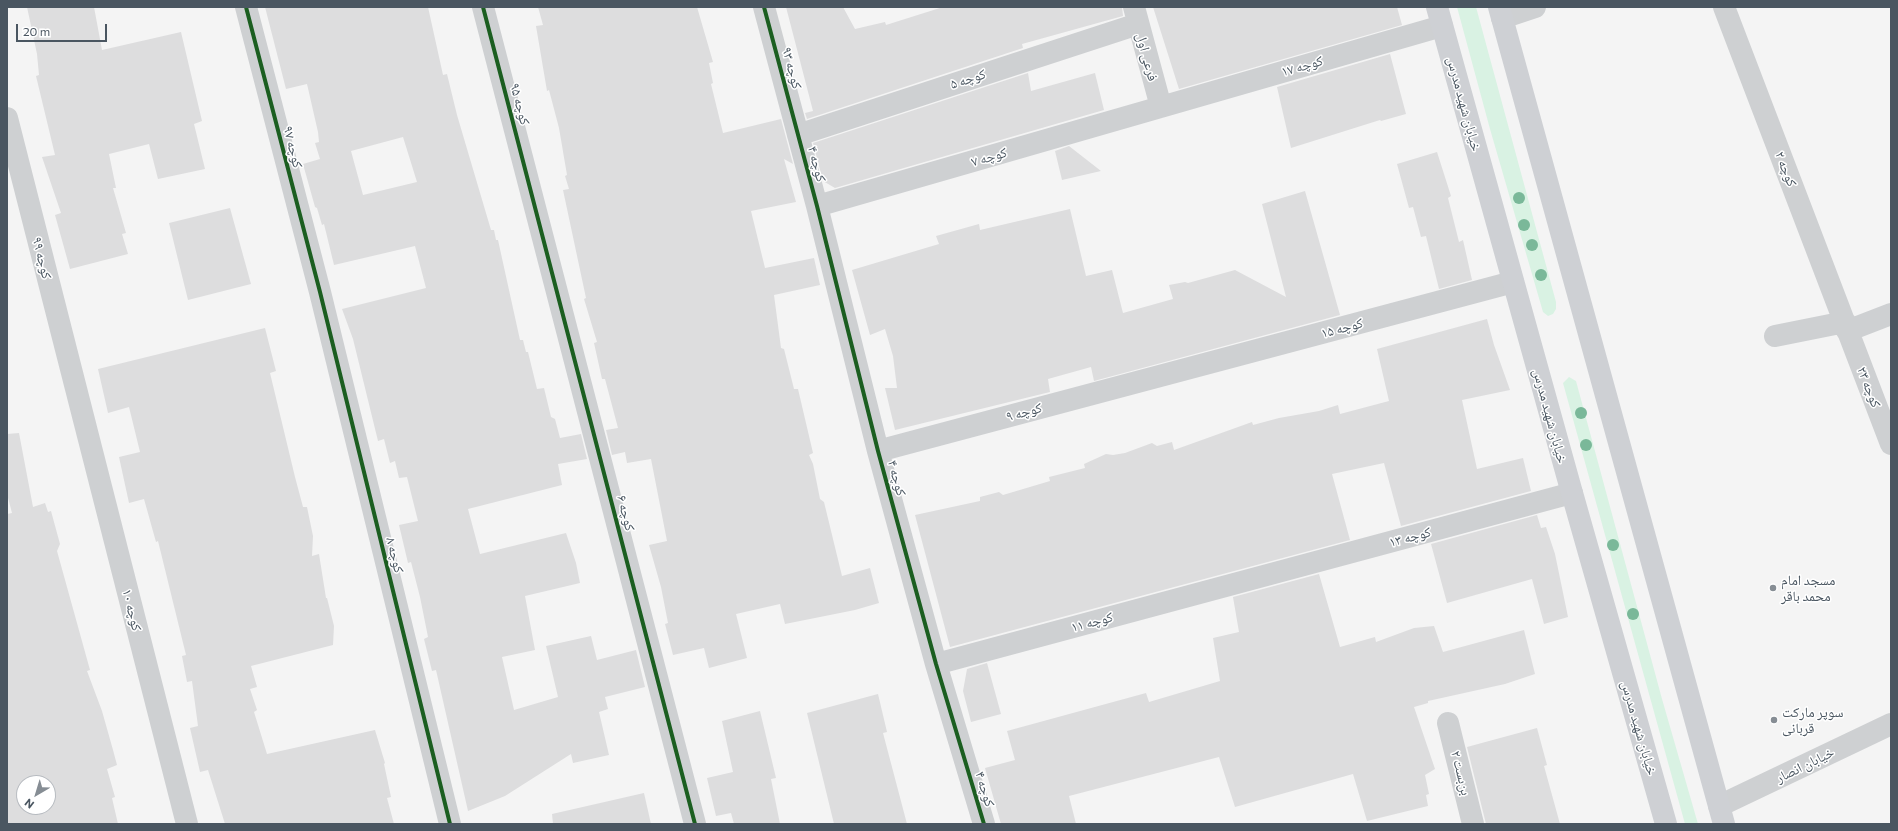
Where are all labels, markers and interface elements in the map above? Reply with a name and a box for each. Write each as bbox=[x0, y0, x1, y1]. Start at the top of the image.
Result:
scale bar bbox=[18, 16, 109, 42]
text: 20 m bbox=[23, 24, 50, 38]
street label: فرعی اول bbox=[1133, 31, 1161, 83]
street label: کوچه ۹۳ bbox=[778, 45, 806, 91]
street label: کوچه ۱۷ bbox=[1279, 52, 1325, 80]
street label: خیابان شهید مدرس bbox=[1443, 55, 1485, 153]
street label: کوچه ۵ bbox=[948, 65, 988, 93]
street label: کوچه ۹۵ bbox=[506, 81, 534, 127]
street label: کوچه ۹۷ bbox=[280, 124, 306, 170]
street label: کوچه ۴ bbox=[804, 144, 830, 184]
street label: کوچه ۷ bbox=[969, 144, 1009, 170]
street label: کوچه ۲ bbox=[1772, 149, 1800, 189]
street label: کوچه ۹۹ bbox=[29, 235, 55, 281]
street label: کوچه ۱۵ bbox=[1319, 314, 1365, 342]
street label: کوچه ۲۳ bbox=[1853, 364, 1885, 410]
street label: خیابان شهید مدرس bbox=[1529, 367, 1571, 465]
street label: کوچه ۹ bbox=[1004, 399, 1044, 425]
street label: کوچه ۴ bbox=[884, 458, 910, 498]
street label: کوچه ۶ bbox=[613, 493, 639, 533]
street label: کوچه ۱۳ bbox=[1387, 523, 1433, 551]
street label: کوچه ۸ bbox=[382, 535, 408, 575]
place label: مسجد امام محمد باقر bbox=[1781, 572, 1835, 604]
marker: مسجد امام محمد باقر bbox=[1768, 583, 1778, 593]
street label: کوچه ۱۰ bbox=[119, 587, 145, 633]
street label: کوچه ۱۱ bbox=[1069, 608, 1115, 636]
street label: خیابان شهید مدرس bbox=[1618, 679, 1660, 777]
place label: سوپر مارکت قربانی bbox=[1782, 704, 1843, 736]
marker: سوپر مارکت قربانی bbox=[1769, 715, 1779, 725]
street label: خیابان انصار bbox=[1773, 744, 1837, 786]
street label: بن‌بست ۲ bbox=[1447, 749, 1475, 797]
street label: کوچه ۴ bbox=[972, 769, 998, 809]
north arrow bbox=[16, 775, 56, 815]
text: N bbox=[22, 796, 36, 812]

